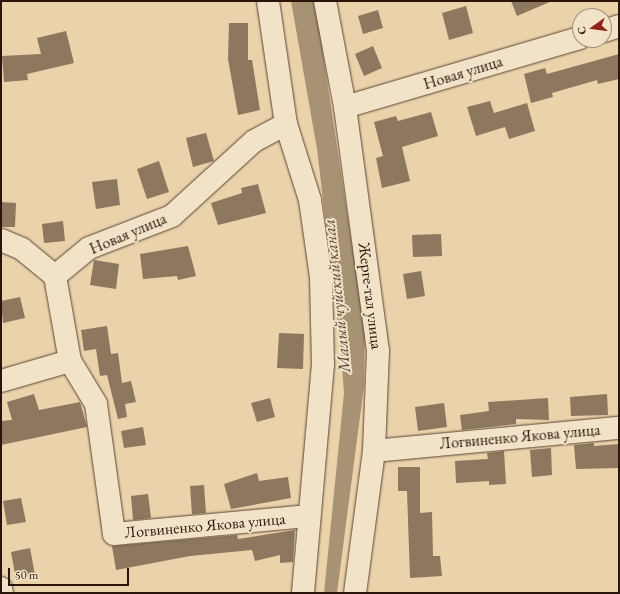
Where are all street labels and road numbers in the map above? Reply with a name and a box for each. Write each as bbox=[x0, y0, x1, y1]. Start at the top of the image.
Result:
street label: Новая улица bbox=[421, 52, 505, 94]
street label: Новая улица bbox=[87, 209, 169, 259]
street label: Жерге-тал улица bbox=[354, 242, 386, 350]
street label: Логвиненко Якова улица bbox=[439, 420, 601, 454]
street label: Логвиненко Якова улица bbox=[124, 509, 286, 543]

